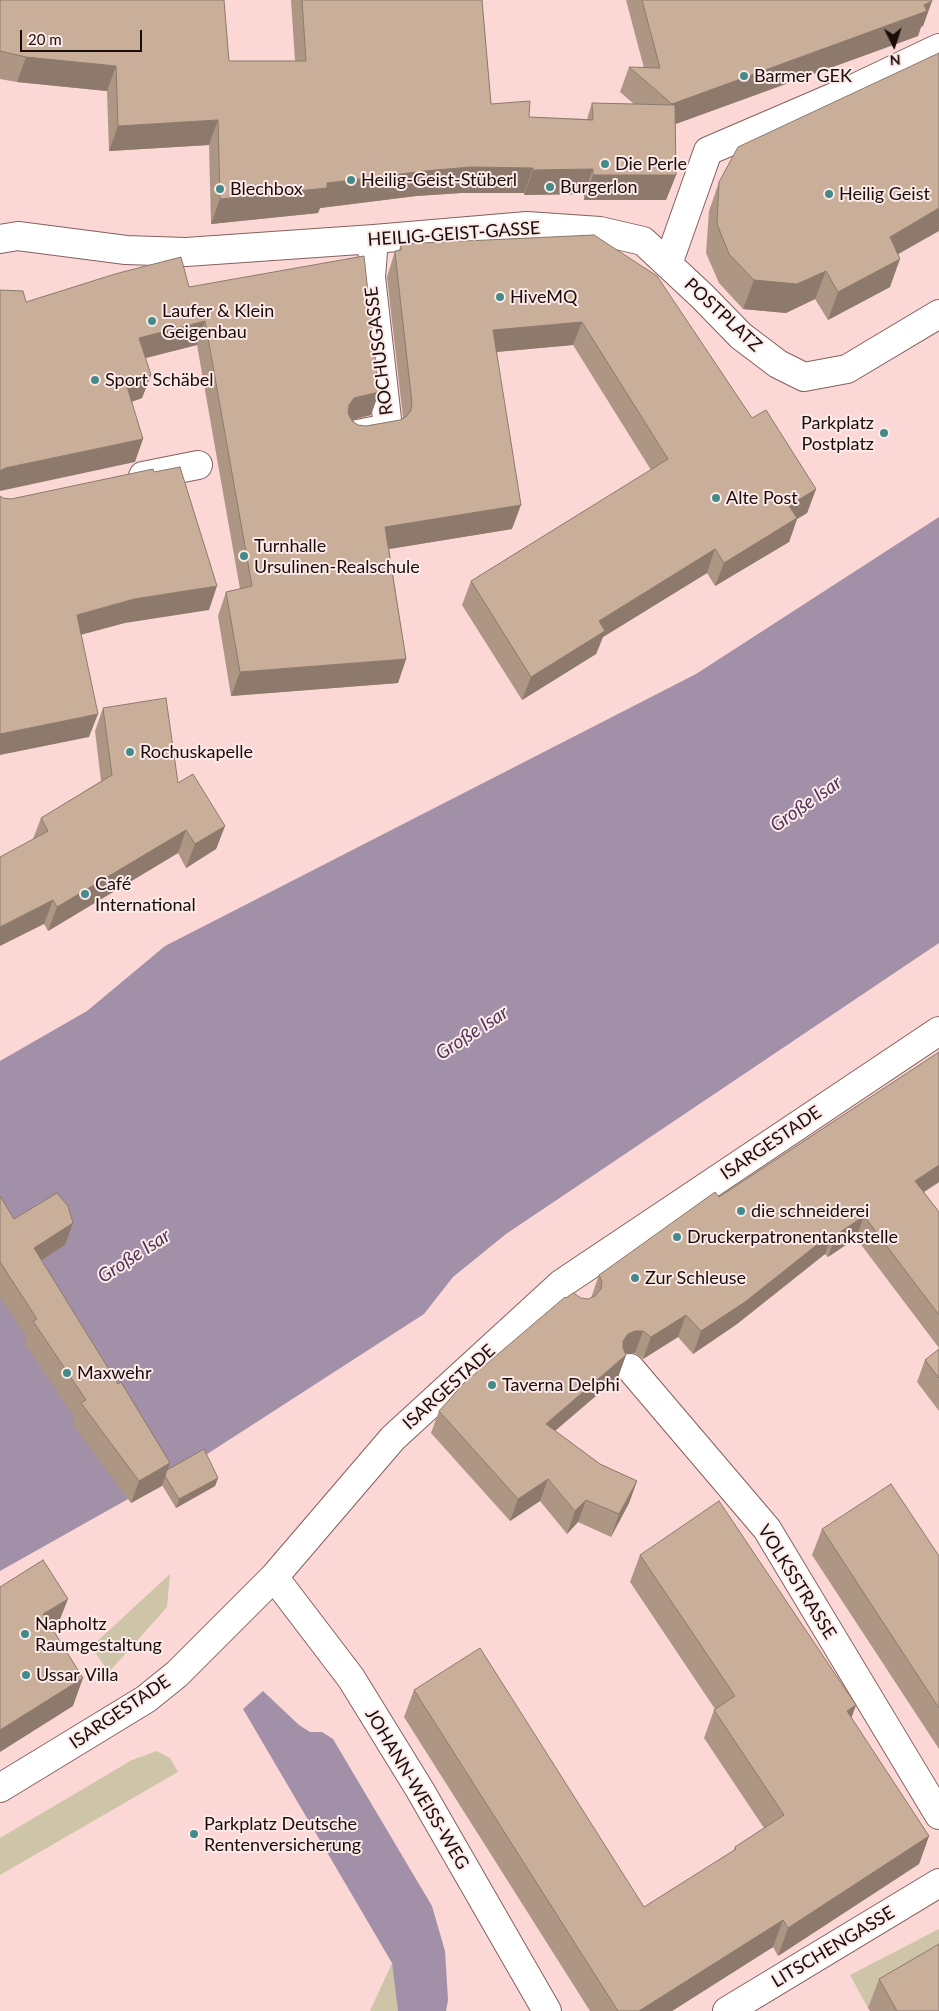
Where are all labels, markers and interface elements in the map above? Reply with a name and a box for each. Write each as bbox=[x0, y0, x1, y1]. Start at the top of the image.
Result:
scale bar bbox=[22, 20, 145, 52]
north arrow bbox=[869, 20, 919, 70]
text: 20 m bbox=[28, 30, 62, 48]
text: N bbox=[889, 52, 901, 69]
place label: Barmer GEK bbox=[754, 65, 852, 87]
marker: Barmer GEK bbox=[738, 70, 750, 82]
place label: Die Perle bbox=[615, 153, 687, 175]
marker: Die Perle bbox=[599, 158, 611, 170]
place label: Heilig-Geist-Stüberl bbox=[361, 169, 517, 191]
marker: Heilig-Geist-Stüberl bbox=[345, 174, 357, 186]
place label: Burgerlon bbox=[560, 176, 638, 198]
place label: Blechbox bbox=[230, 178, 303, 200]
marker: Burgerlon bbox=[544, 181, 556, 193]
marker: Blechbox bbox=[214, 183, 226, 195]
place label: Heilig Geist bbox=[839, 183, 930, 205]
marker: Heilig Geist bbox=[823, 188, 835, 200]
street label: HEILIG-GEIST-GASSE bbox=[367, 217, 541, 251]
street label: POSTPLATZ bbox=[680, 274, 766, 356]
street label: ROCHUSGASSE bbox=[360, 285, 398, 417]
place label: HiveMQ bbox=[510, 286, 577, 308]
marker: HiveMQ bbox=[494, 291, 506, 303]
place label: Laufer & Klein Geigenbau bbox=[162, 300, 274, 342]
marker: Laufer & Klein Geigenbau bbox=[146, 315, 158, 327]
place label: Sport Schäbel bbox=[105, 369, 214, 391]
marker: Sport Schäbel bbox=[89, 374, 101, 386]
place label: Parkplatz Postplatz bbox=[801, 412, 874, 454]
marker: Parkplatz Postplatz bbox=[878, 427, 890, 439]
place label: Alte Post bbox=[726, 487, 798, 509]
marker: Alte Post bbox=[710, 492, 722, 504]
place label: Turnhalle Ursulinen-Realschule bbox=[254, 535, 420, 578]
marker: Turnhalle Ursulinen-Realschule bbox=[238, 550, 250, 562]
place label: Rochuskapelle bbox=[140, 741, 253, 763]
marker: Rochuskapelle bbox=[124, 746, 136, 758]
water label: Große Isar bbox=[766, 771, 846, 837]
place label: Café International bbox=[95, 873, 196, 916]
marker: Café International bbox=[79, 888, 91, 900]
water label: Große Isar bbox=[432, 1001, 512, 1065]
street label: ISARGESTADE bbox=[717, 1101, 825, 1185]
place label: die schneiderei bbox=[751, 1200, 869, 1222]
marker: die schneiderei bbox=[735, 1205, 747, 1217]
water label: Große Isar bbox=[94, 1224, 174, 1288]
place label: Druckerpatronentankstelle bbox=[687, 1226, 898, 1248]
marker: Druckerpatronentankstelle bbox=[671, 1231, 683, 1243]
place label: Zur Schleuse bbox=[645, 1267, 746, 1289]
marker: Zur Schleuse bbox=[629, 1272, 641, 1284]
street label: ISARGESTADE bbox=[398, 1340, 500, 1434]
place label: Maxwehr bbox=[77, 1362, 151, 1384]
marker: Maxwehr bbox=[61, 1367, 73, 1379]
place label: Taverna Delphi bbox=[502, 1374, 620, 1396]
marker: Taverna Delphi bbox=[486, 1379, 498, 1391]
street label: VOLKSSTRASSE bbox=[753, 1521, 841, 1643]
place label: Napholtz Raumgestaltung bbox=[35, 1613, 162, 1656]
marker: Napholtz Raumgestaltung bbox=[19, 1628, 31, 1640]
place label: Ussar Villa bbox=[36, 1664, 118, 1686]
marker: Ussar Villa bbox=[20, 1669, 32, 1681]
street label: ISARGESTADE bbox=[66, 1670, 174, 1754]
street label: JOHANN-WEISS-WEG bbox=[360, 1705, 474, 1873]
place label: Parkplatz Deutsche Rentenversicherung bbox=[204, 1813, 361, 1856]
marker: Parkplatz Deutsche Rentenversicherung bbox=[188, 1828, 200, 1840]
street label: LITSCHENGASSE bbox=[768, 1902, 898, 1992]

